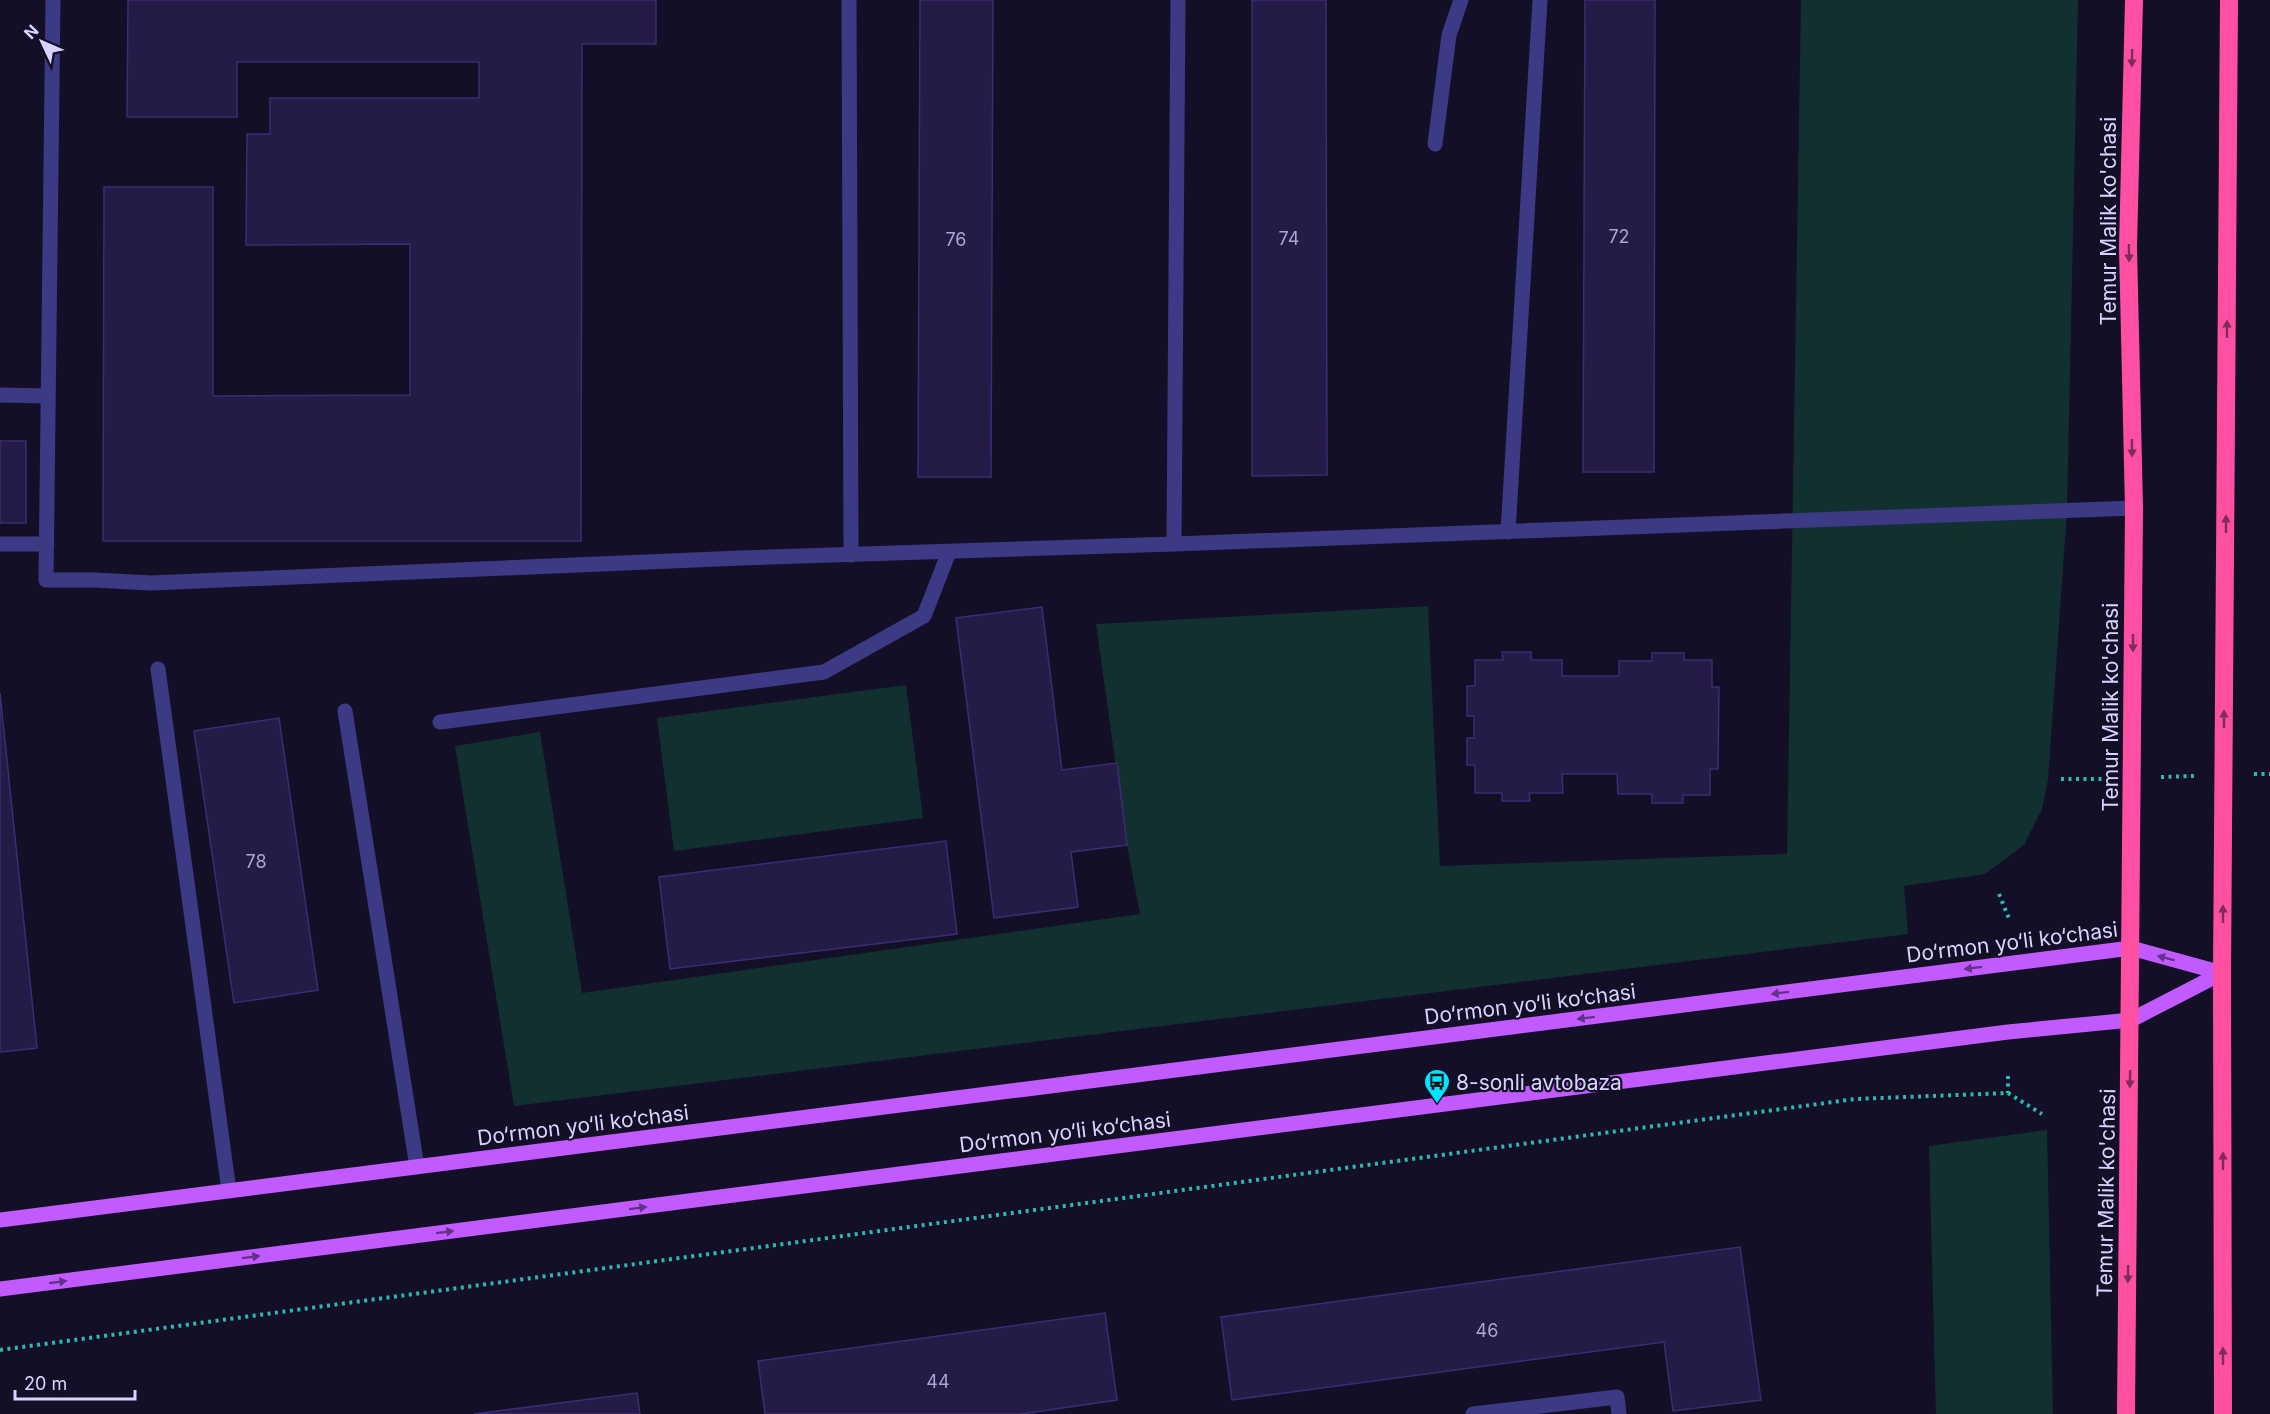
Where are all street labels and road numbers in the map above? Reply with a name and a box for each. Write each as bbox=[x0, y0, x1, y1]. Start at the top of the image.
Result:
street label: Temur Malik ko'chasi bbox=[2096, 117, 2121, 325]
street label: Temur Malik ko'chasi bbox=[2098, 603, 2123, 811]
street label: Do‘rmon yo‘li ko‘chasi bbox=[1905, 917, 2119, 967]
street label: Do‘rmon yo‘li ko‘chasi bbox=[1423, 979, 1637, 1029]
street label: Temur Malik ko'chasi bbox=[2092, 1088, 2120, 1298]
street label: Do‘rmon yo‘li ko‘chasi bbox=[476, 1100, 690, 1150]
street label: Do‘rmon yo‘li ko‘chasi bbox=[958, 1107, 1172, 1157]

